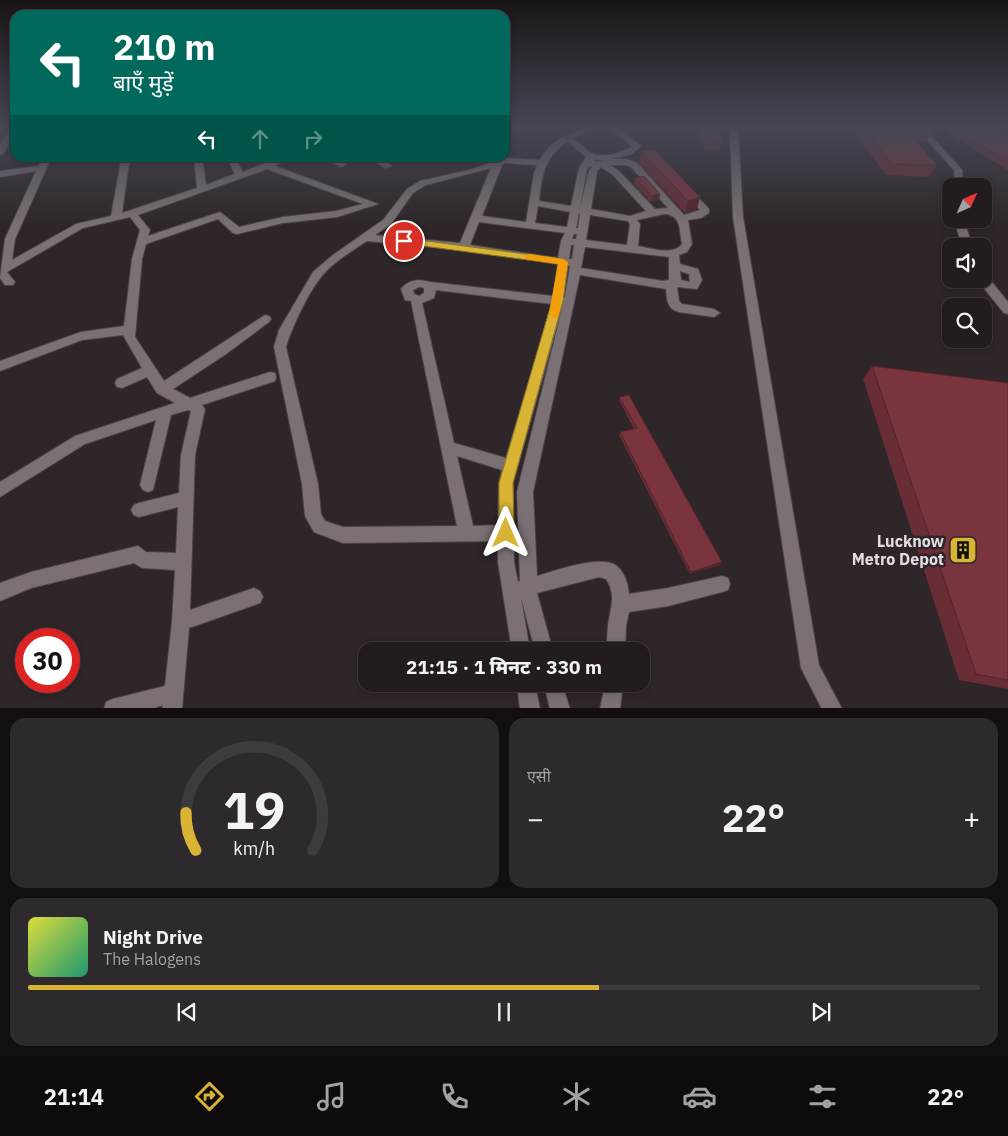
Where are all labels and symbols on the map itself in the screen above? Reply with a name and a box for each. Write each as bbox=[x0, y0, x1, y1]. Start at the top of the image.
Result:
north arrow bbox=[942, 178, 992, 228]
pin bbox=[383, 220, 425, 262]
position arrow bbox=[479, 506, 531, 558]
place label: Lucknow Metro Depot bbox=[852, 531, 945, 569]
building icon: Lucknow Metro Depot bbox=[948, 535, 978, 565]
speed limit sign: 30 bbox=[15, 628, 80, 693]

